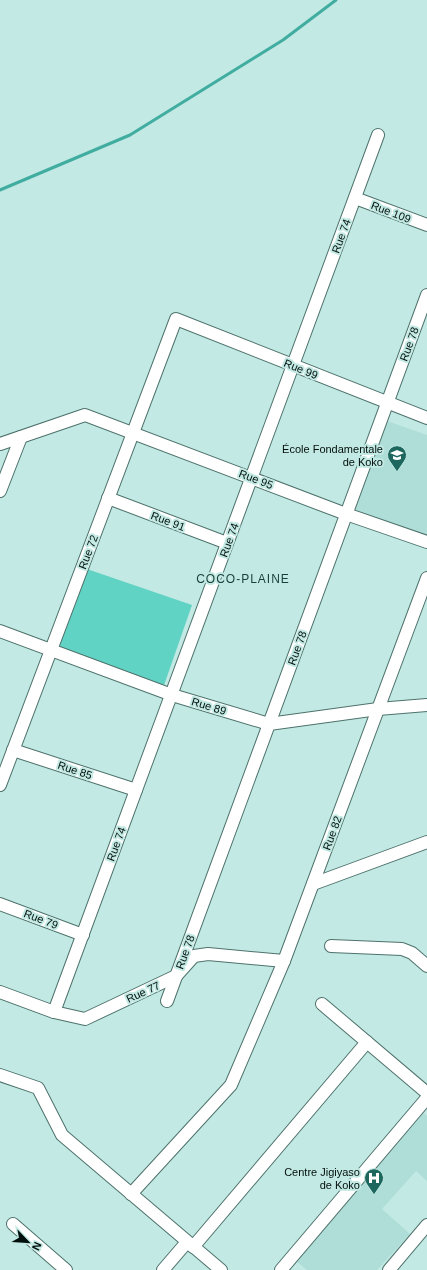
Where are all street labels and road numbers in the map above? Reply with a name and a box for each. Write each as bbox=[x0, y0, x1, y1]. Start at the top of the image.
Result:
street label: Rue 109 bbox=[369, 199, 413, 225]
street label: Rue 74 bbox=[329, 217, 353, 255]
street label: Rue 78 bbox=[397, 325, 421, 363]
street label: Rue 99 bbox=[282, 357, 320, 381]
street label: Rue 95 bbox=[237, 467, 275, 491]
street label: Rue 91 bbox=[149, 509, 187, 533]
street label: Rue 74 bbox=[217, 521, 241, 559]
street label: Rue 72 bbox=[76, 533, 100, 571]
street label: Rue 78 bbox=[285, 629, 309, 667]
street label: Rue 89 bbox=[190, 695, 228, 717]
street label: Rue 85 bbox=[56, 759, 94, 781]
street label: Rue 82 bbox=[320, 814, 344, 852]
street label: Rue 74 bbox=[104, 825, 128, 863]
street label: Rue 79 bbox=[22, 907, 60, 931]
street label: Rue 78 bbox=[173, 933, 197, 971]
street label: Rue 77 bbox=[124, 979, 162, 1005]

